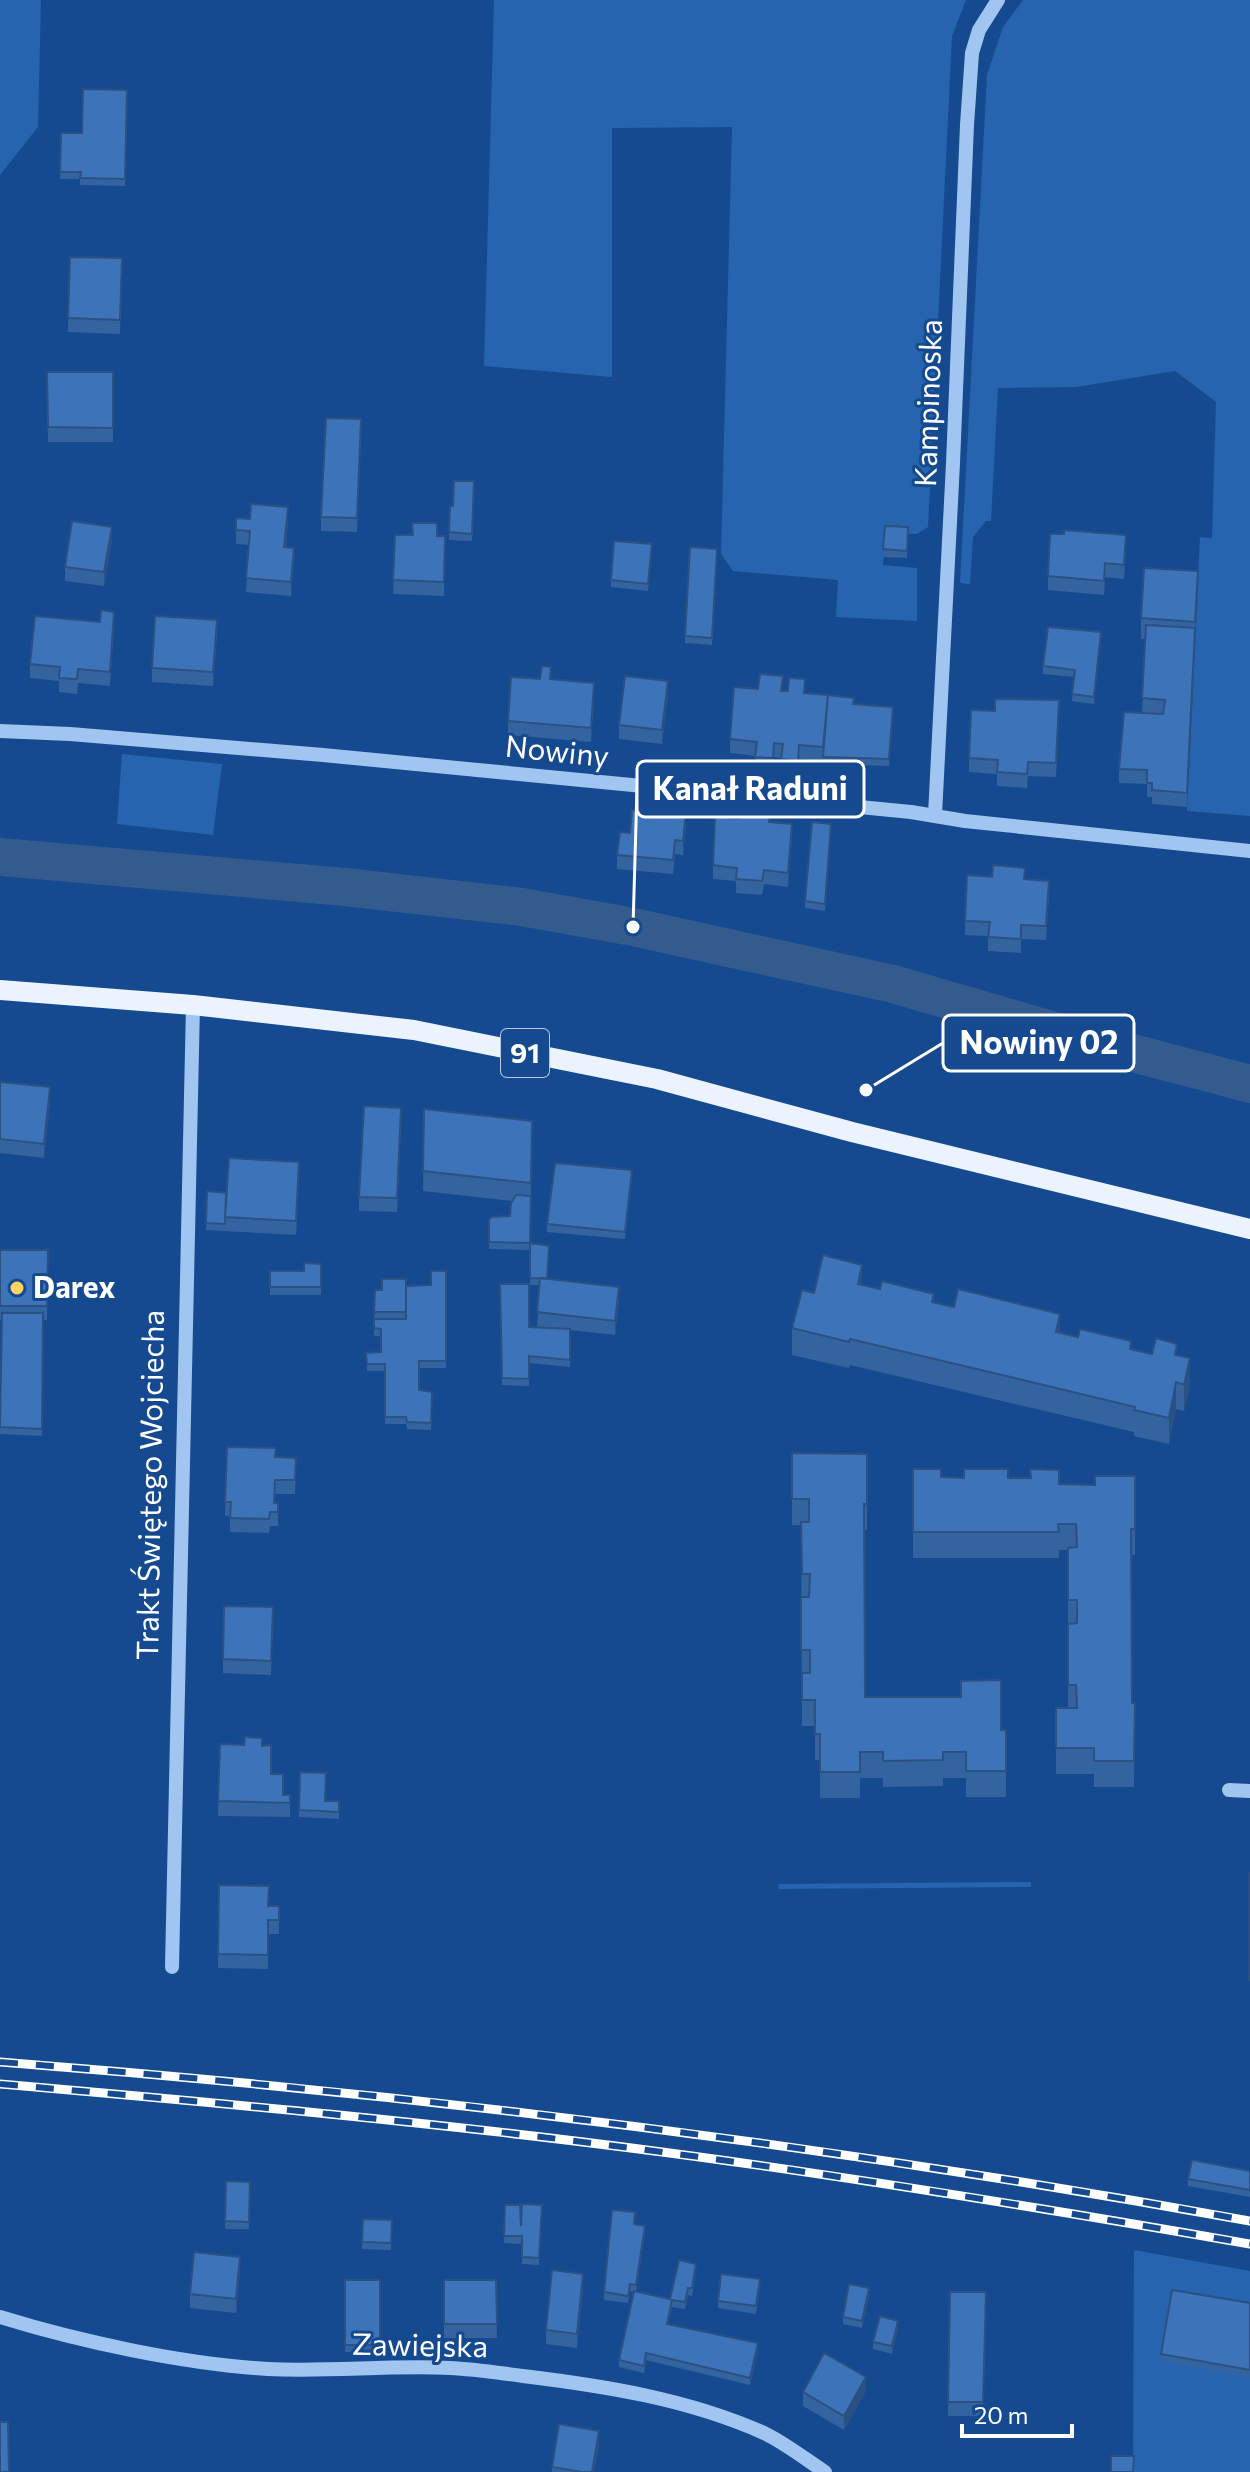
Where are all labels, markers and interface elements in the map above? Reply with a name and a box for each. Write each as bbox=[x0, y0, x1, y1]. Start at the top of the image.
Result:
street label: Kampinoska bbox=[905, 318, 948, 487]
street label: Nowiny bbox=[504, 726, 611, 773]
callout: Kanał Raduni bbox=[637, 761, 864, 817]
text: Kanał Raduni bbox=[652, 767, 848, 807]
callout: Nowiny 02 bbox=[943, 1015, 1134, 1071]
text: Nowiny 02 bbox=[960, 1021, 1118, 1061]
road number: 91 bbox=[501, 1029, 549, 1077]
place label: Darex bbox=[33, 1267, 116, 1304]
marker: Darex bbox=[8, 1279, 26, 1297]
street label: Trakt Świętego Wojciecha bbox=[127, 1309, 170, 1660]
street label: Zawiejska bbox=[352, 2324, 489, 2363]
scale bar bbox=[962, 2388, 1072, 2438]
text: 20 m bbox=[974, 2400, 1028, 2429]

